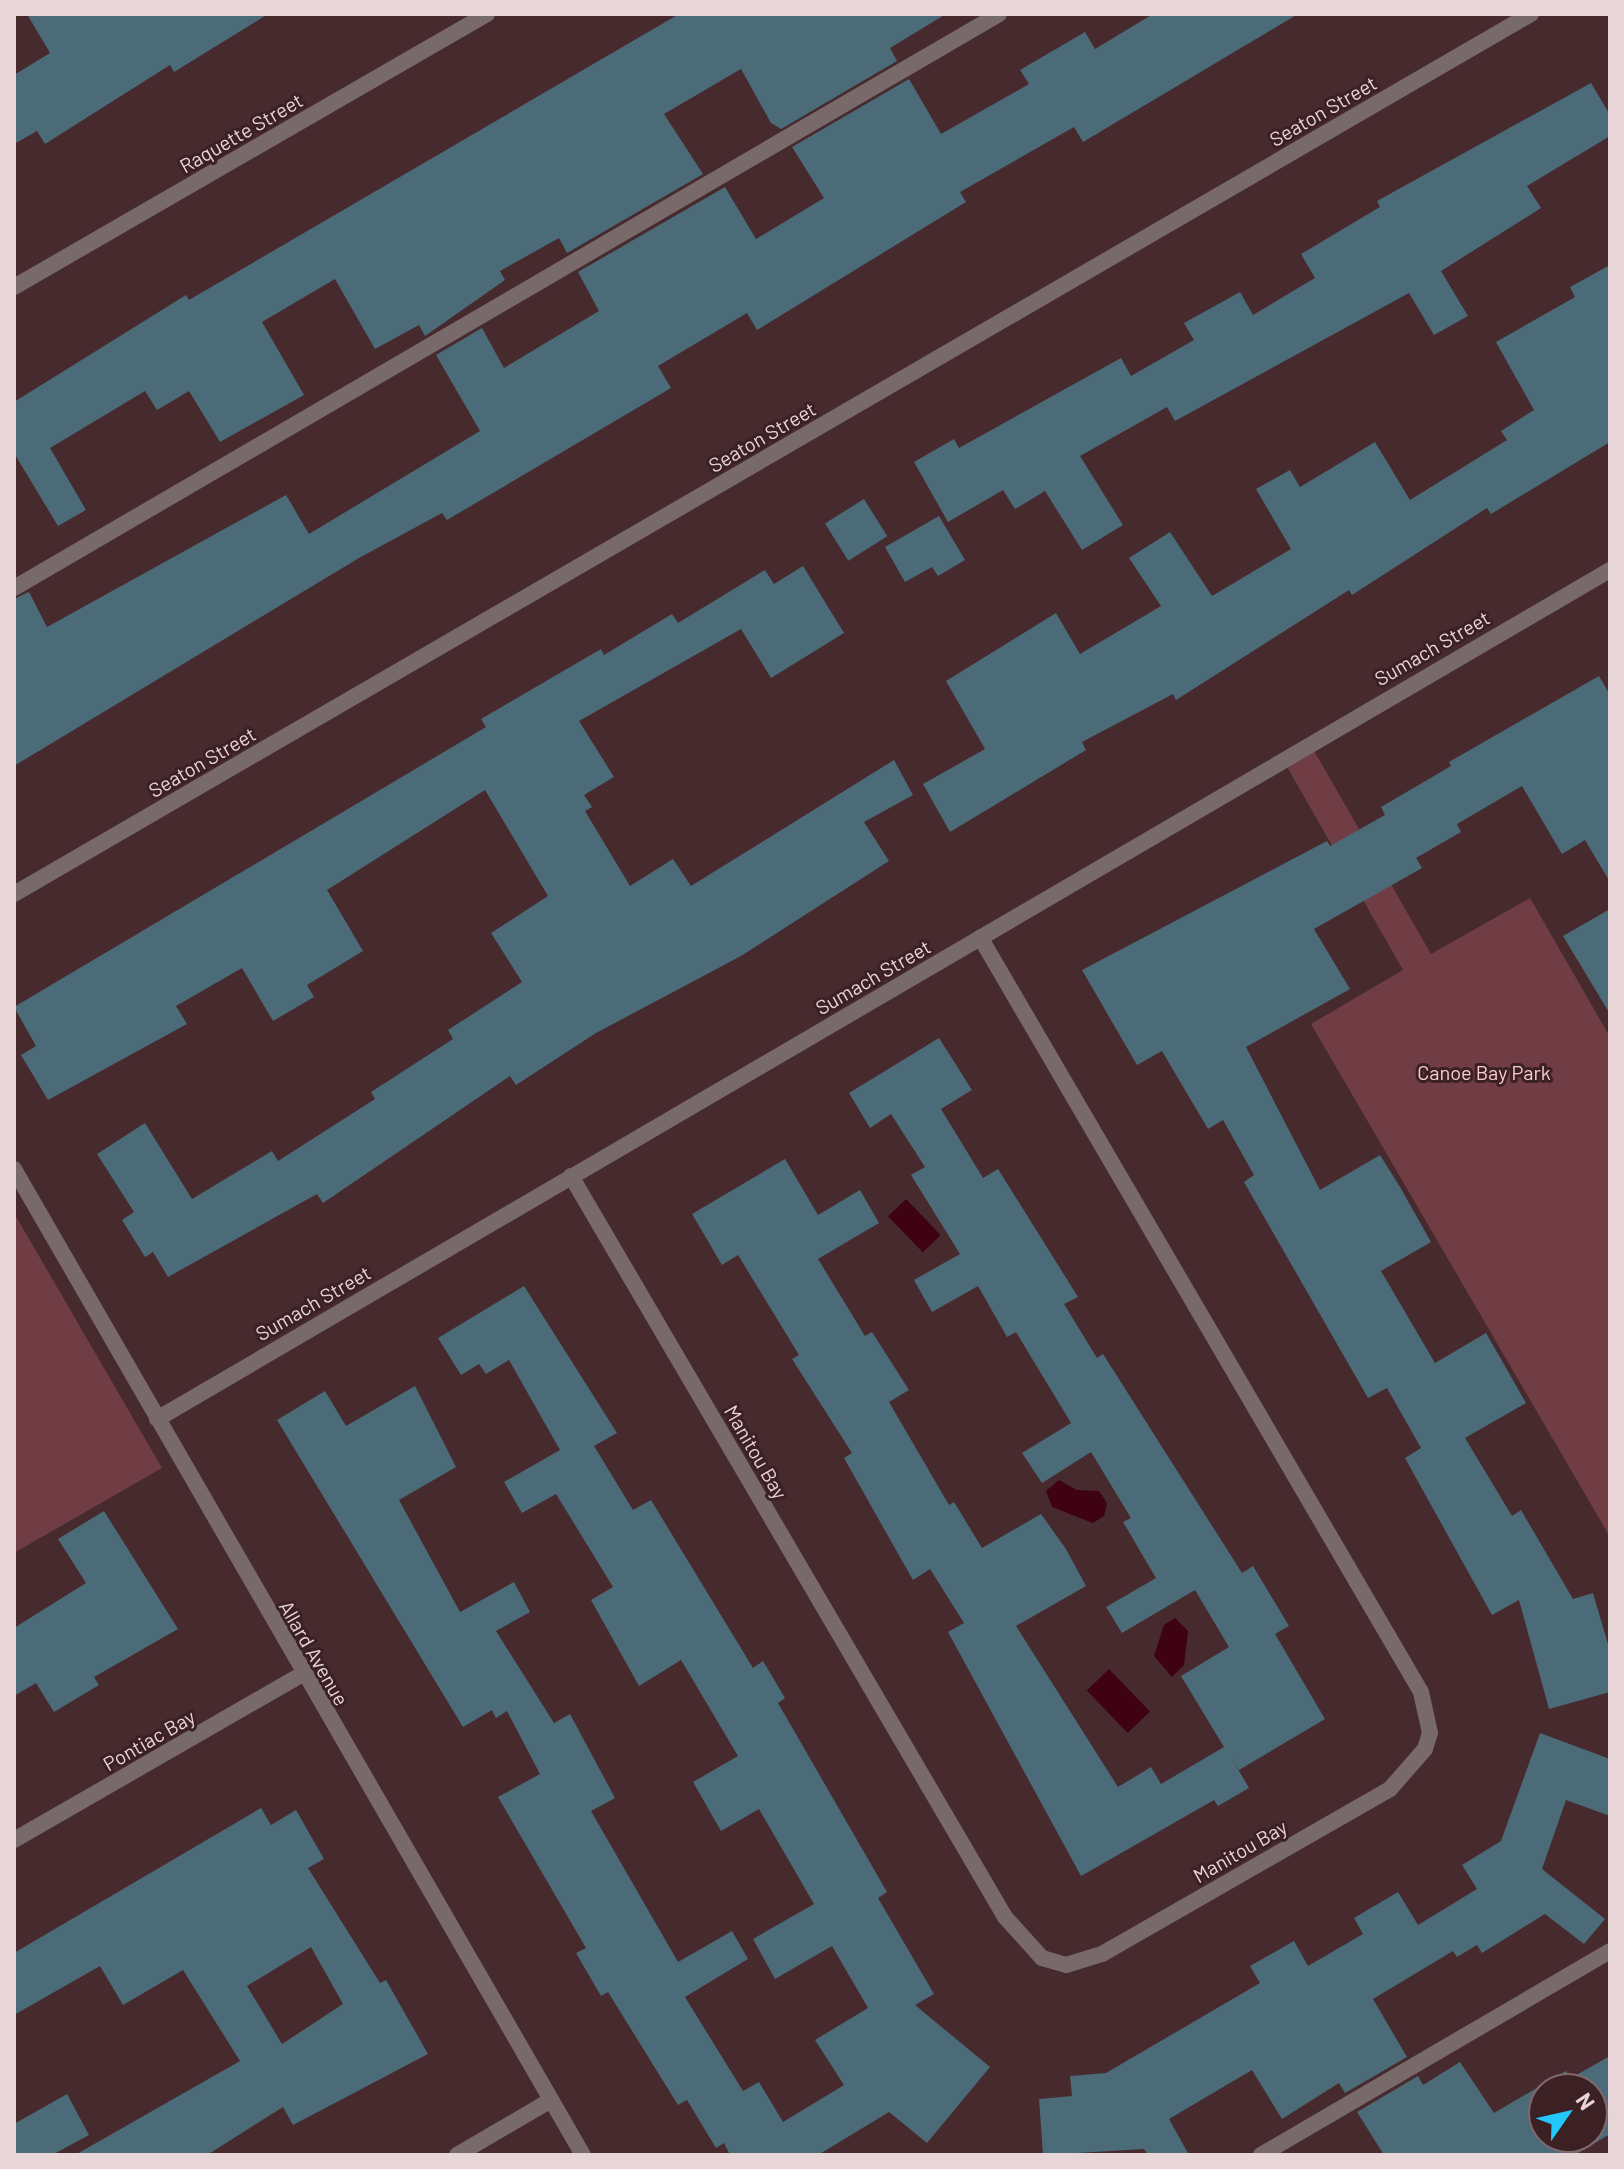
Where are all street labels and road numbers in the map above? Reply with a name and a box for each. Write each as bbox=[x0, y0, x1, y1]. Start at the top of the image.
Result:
street label: Seaton Street bbox=[1265, 71, 1381, 151]
street label: Raquette Street bbox=[175, 88, 307, 178]
street label: Seaton Street bbox=[704, 397, 820, 477]
street label: Sumach Street bbox=[1370, 605, 1494, 691]
street label: Seaton Street bbox=[144, 722, 260, 802]
street label: Sumach Street bbox=[811, 934, 935, 1020]
street label: Sumach Street bbox=[251, 1260, 375, 1346]
street label: Manitou Bay bbox=[719, 1401, 793, 1503]
street label: Allard Avenue bbox=[274, 1596, 354, 1710]
street label: Pontiac Bay bbox=[99, 1704, 199, 1776]
street label: Manitou Bay bbox=[1189, 1814, 1291, 1888]

